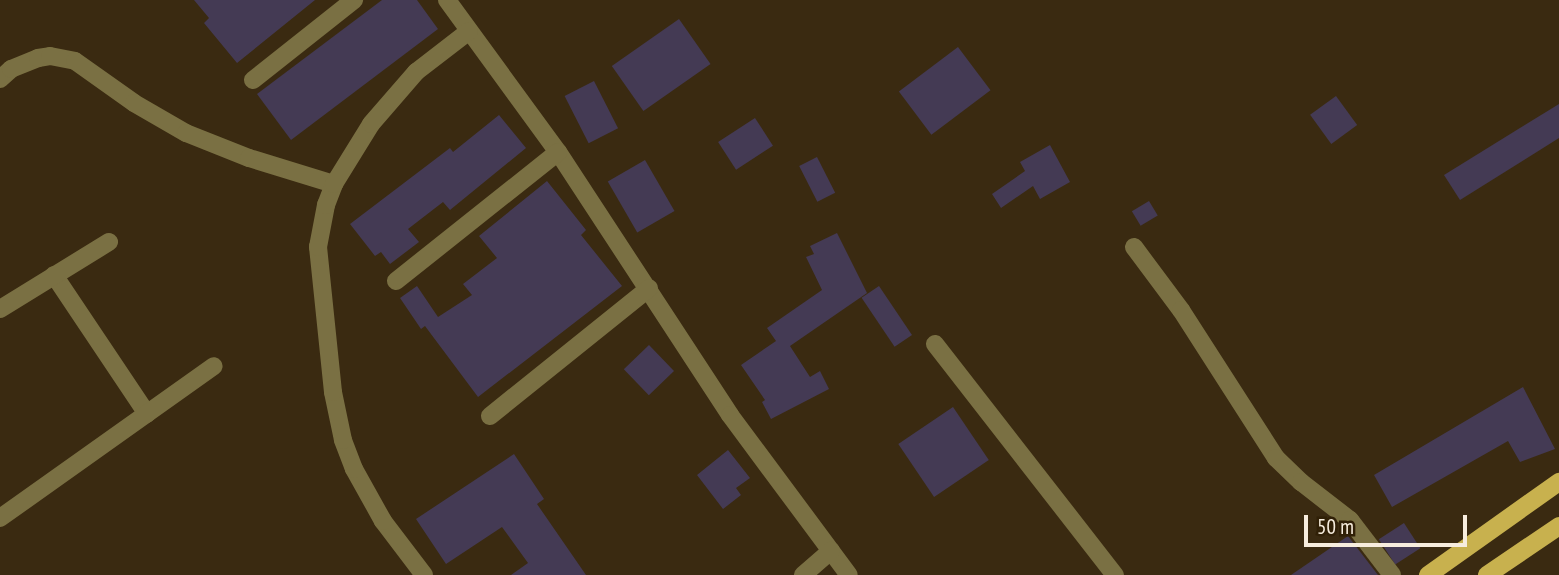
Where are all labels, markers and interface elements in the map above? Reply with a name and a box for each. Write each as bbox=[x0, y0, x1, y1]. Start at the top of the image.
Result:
scale bar bbox=[1307, 502, 1470, 546]
text: 50 m bbox=[1317, 513, 1354, 540]

